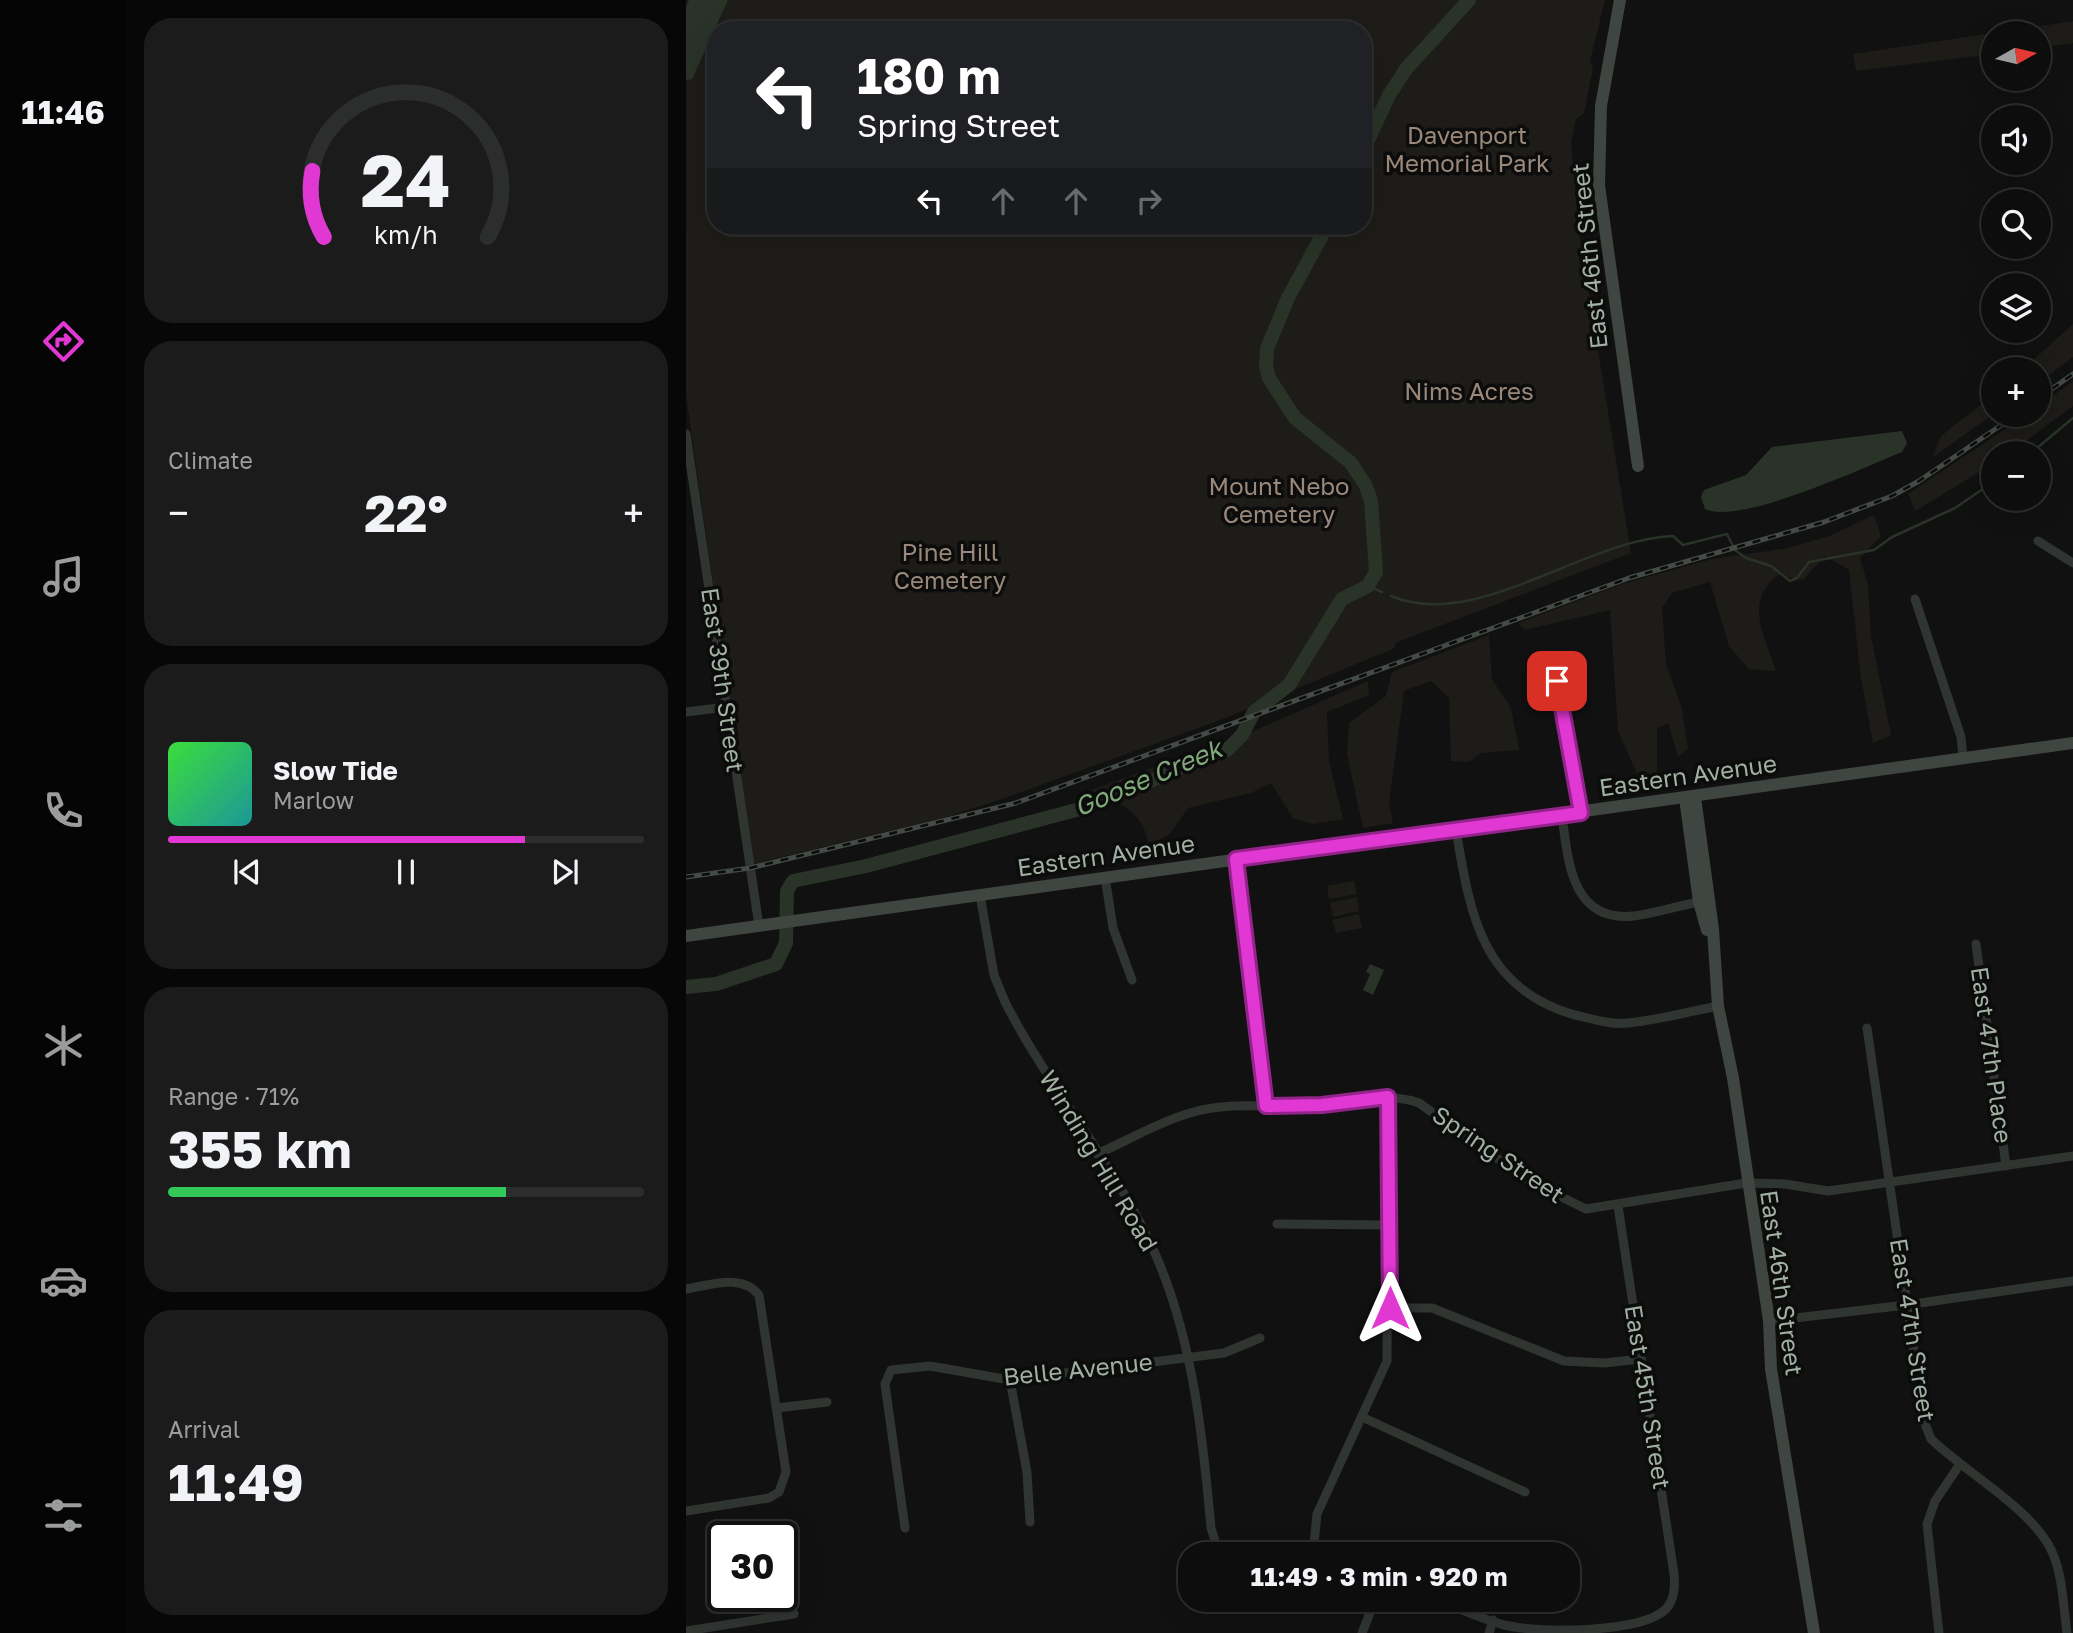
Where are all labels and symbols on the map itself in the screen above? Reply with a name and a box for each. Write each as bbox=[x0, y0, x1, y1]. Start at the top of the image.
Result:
north arrow bbox=[1981, 21, 2051, 91]
park label: Davenport Memorial Park bbox=[1384, 120, 1550, 177]
street label: East 46th Street bbox=[1564, 162, 1613, 351]
park label: Nims Acres bbox=[1404, 376, 1534, 405]
park label: Mount Nebo Cemetery bbox=[1209, 471, 1350, 528]
park label: Pine Hill Cemetery bbox=[894, 537, 1006, 594]
street label: East 39th Street bbox=[696, 586, 751, 774]
pin bbox=[1527, 651, 1587, 711]
water label: Goose Creek bbox=[1069, 732, 1228, 823]
street label: Eastern Avenue bbox=[1597, 748, 1778, 801]
street label: Eastern Avenue bbox=[1015, 828, 1196, 881]
street label: East 47th Place bbox=[1966, 965, 2019, 1145]
street label: Winding Hill Road bbox=[1034, 1065, 1165, 1256]
street label: Spring Street bbox=[1428, 1099, 1570, 1208]
street label: East 46th Street bbox=[1755, 1188, 1810, 1377]
street label: East 47th Street bbox=[1885, 1236, 1942, 1423]
position arrow bbox=[1353, 1271, 1427, 1345]
street label: East 45th Street bbox=[1620, 1303, 1677, 1491]
street label: Belle Avenue bbox=[1002, 1346, 1154, 1391]
speed limit sign: 30 bbox=[707, 1521, 798, 1612]

